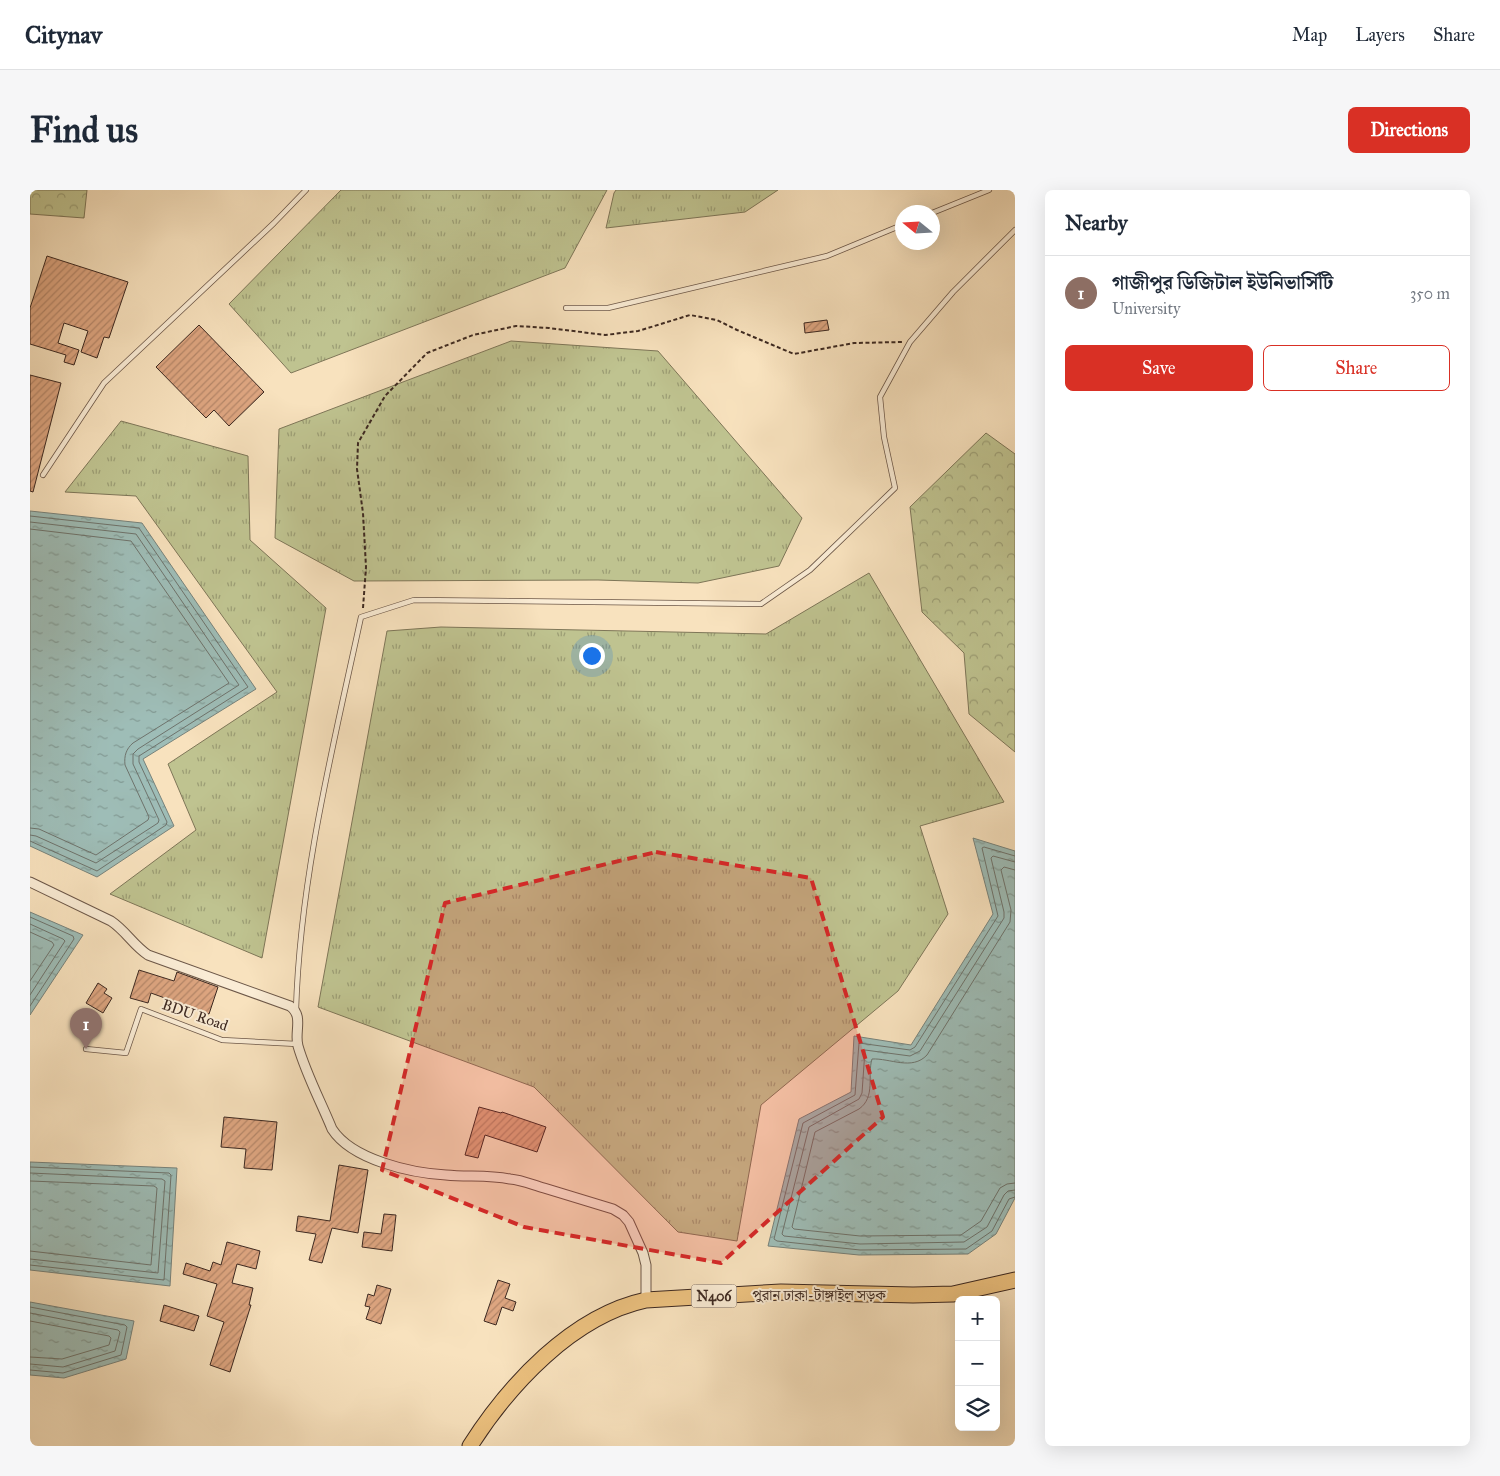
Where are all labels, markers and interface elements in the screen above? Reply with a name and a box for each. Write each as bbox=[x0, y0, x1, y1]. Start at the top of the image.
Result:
text: Citynav bbox=[25, 20, 102, 50]
text: Map bbox=[1292, 24, 1327, 46]
text: Layers bbox=[1355, 24, 1405, 46]
text: Share bbox=[1433, 24, 1475, 46]
button: Directions bbox=[1348, 107, 1470, 153]
text: Find us bbox=[30, 109, 138, 152]
north arrow bbox=[895, 205, 940, 250]
text: Nearby bbox=[1065, 210, 1128, 236]
text: গাজীপুর ডিজিটাল ইউনিভার্সিটি bbox=[1112, 271, 1333, 294]
text: 1 bbox=[1078, 284, 1084, 303]
text: 350 m bbox=[1410, 284, 1450, 303]
text: University bbox=[1112, 299, 1181, 318]
button: Save bbox=[1065, 345, 1253, 391]
button: Share bbox=[1263, 345, 1450, 391]
your location bbox=[579, 643, 605, 669]
street label: BDU Road bbox=[160, 995, 231, 1035]
pin: 1 bbox=[70, 1008, 102, 1049]
road number: N406 bbox=[692, 1284, 736, 1308]
street label: পুরান ঢাকা-টাঙ্গাইল সড়ক bbox=[752, 1286, 886, 1304]
map controls bbox=[955, 1296, 1000, 1431]
button: + bbox=[955, 1296, 1000, 1341]
button: − bbox=[955, 1341, 1000, 1386]
button: layers bbox=[955, 1386, 1000, 1431]

